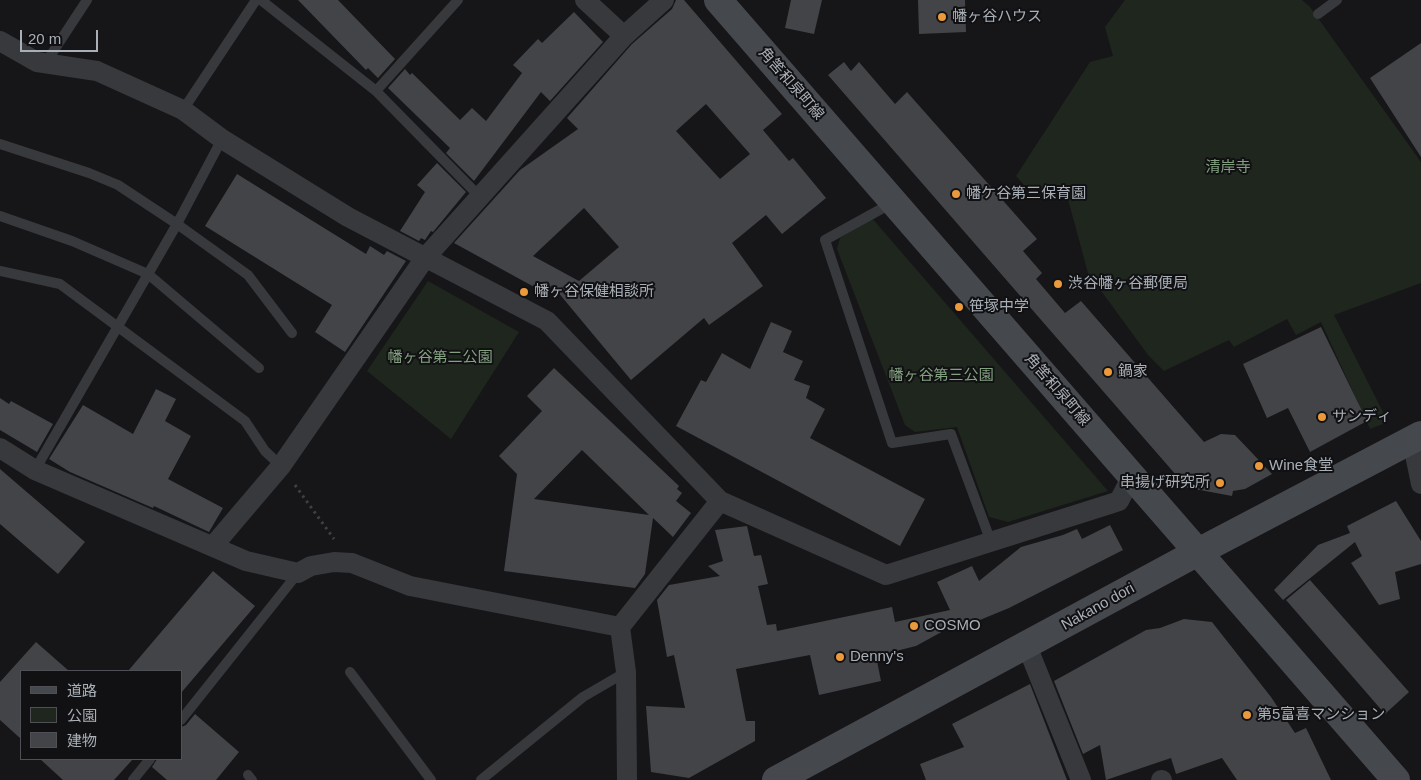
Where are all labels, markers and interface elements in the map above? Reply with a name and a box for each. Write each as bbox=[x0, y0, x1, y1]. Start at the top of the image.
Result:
place label: 幡ヶ谷ハウス bbox=[952, 8, 1042, 26]
marker: 幡ヶ谷ハウス bbox=[936, 11, 948, 23]
scale bar bbox=[22, 20, 100, 52]
text: 20 m bbox=[28, 30, 61, 47]
street label: 角筈和泉町線 bbox=[755, 44, 827, 124]
park label: 清岸寺 bbox=[1206, 159, 1250, 177]
place label: 幡ケ谷第三保育園 bbox=[966, 185, 1086, 203]
marker: 幡ケ谷第三保育園 bbox=[950, 188, 962, 200]
place label: 渋谷幡ヶ谷郵便局 bbox=[1068, 275, 1188, 293]
marker: 渋谷幡ヶ谷郵便局 bbox=[1052, 278, 1064, 290]
place label: 幡ヶ谷保健相談所 bbox=[534, 283, 654, 301]
marker: 幡ヶ谷保健相談所 bbox=[518, 286, 530, 298]
place label: 笹塚中学 bbox=[969, 298, 1029, 316]
marker: 笹塚中学 bbox=[953, 301, 965, 313]
park label: 幡ヶ谷第二公園 bbox=[388, 349, 492, 367]
street label: 角筈和泉町線 bbox=[1021, 350, 1093, 430]
place label: 鍋家 bbox=[1118, 363, 1148, 381]
marker: 鍋家 bbox=[1102, 366, 1114, 378]
park label: 幡ヶ谷第三公園 bbox=[889, 367, 993, 385]
place label: サンディ bbox=[1332, 408, 1392, 426]
marker: サンディ bbox=[1316, 411, 1328, 423]
place label: Wine食堂 bbox=[1269, 457, 1333, 475]
marker: Wine食堂 bbox=[1253, 460, 1265, 472]
place label: 串揚げ研究所 bbox=[1120, 474, 1210, 492]
marker: 串揚げ研究所 bbox=[1214, 477, 1226, 489]
street label: Nakano dori bbox=[1058, 580, 1138, 634]
place label: COSMO bbox=[924, 617, 981, 635]
marker: COSMO bbox=[908, 620, 920, 632]
place label: Denny's bbox=[850, 648, 904, 666]
marker: Denny's bbox=[834, 651, 846, 663]
legend bbox=[20, 670, 182, 760]
text: 道路 bbox=[67, 682, 97, 699]
place label: 第5富喜マンション bbox=[1257, 706, 1385, 724]
text: 公園 bbox=[67, 707, 97, 724]
marker: 第5富喜マンション bbox=[1241, 709, 1253, 721]
text: 建物 bbox=[67, 732, 97, 749]

